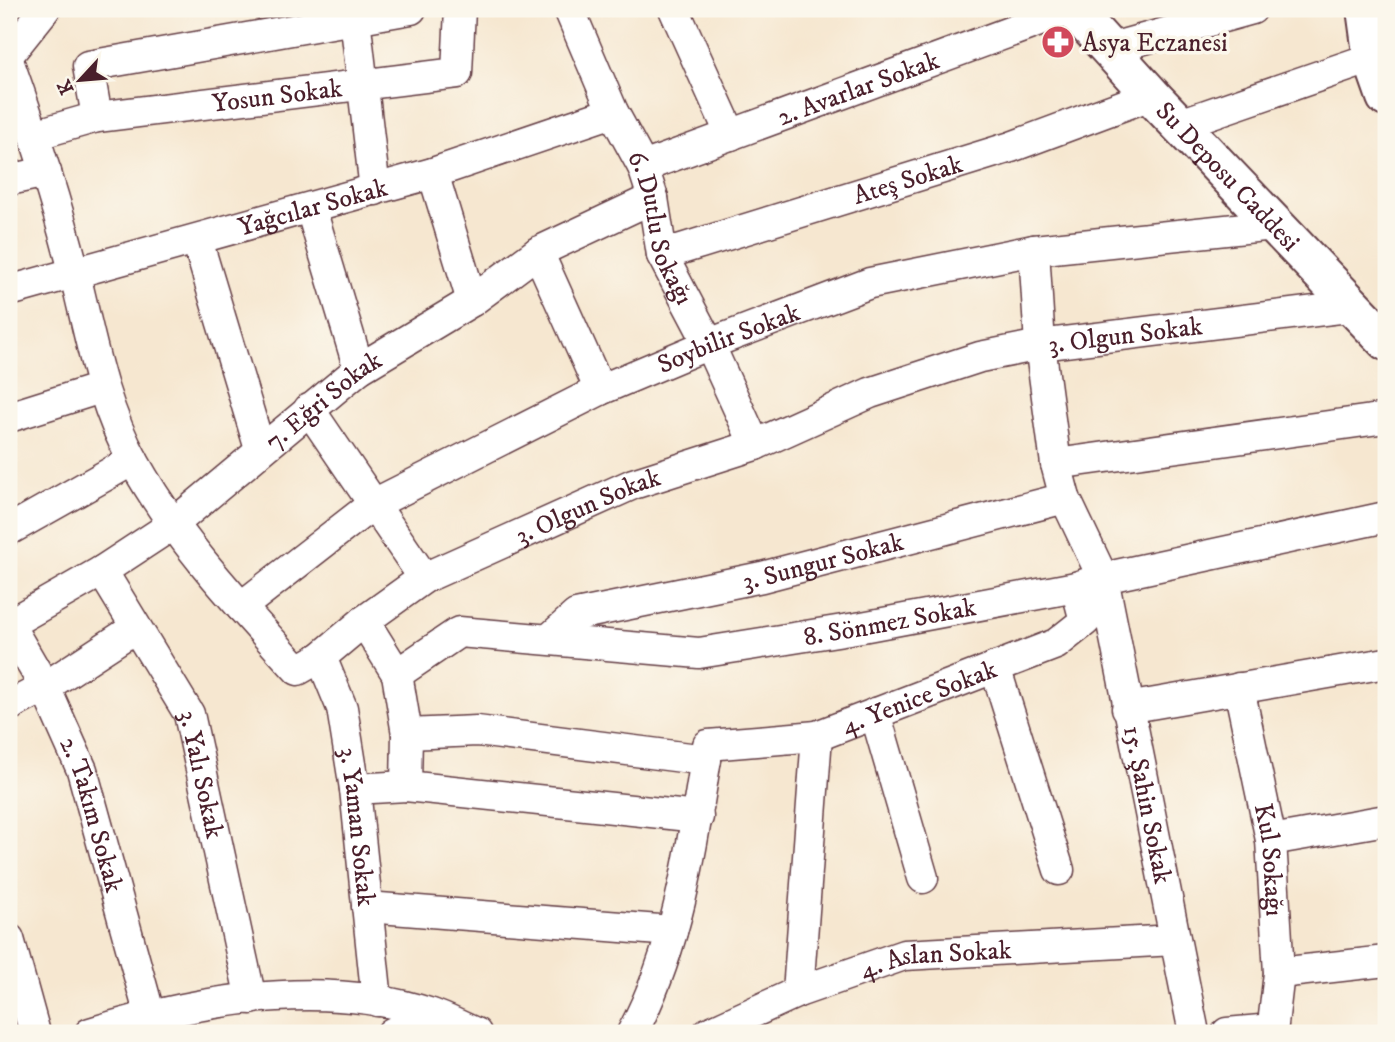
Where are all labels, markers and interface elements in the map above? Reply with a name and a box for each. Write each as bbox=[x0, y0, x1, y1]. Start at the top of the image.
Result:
pharmacy icon: Asya Eczanesi bbox=[1039, 23, 1077, 61]
place label: Asya Eczanesi bbox=[1082, 27, 1228, 60]
street label: 2. Avarlar Sokak bbox=[773, 44, 944, 134]
north arrow bbox=[46, 46, 116, 116]
street label: Yosun Sokak bbox=[210, 72, 344, 121]
text: K bbox=[53, 75, 79, 98]
street label: Su Deposu Caddesi bbox=[1148, 95, 1306, 259]
street label: 6. Dutlu Sokağı bbox=[619, 145, 700, 311]
street label: Ateş Sokak bbox=[849, 148, 967, 213]
street label: Yağcılar Sokak bbox=[234, 171, 391, 244]
street label: Soybilir Sokak bbox=[653, 296, 805, 382]
street label: 3. Olgun Sokak bbox=[1047, 310, 1204, 362]
street label: 7. Eğri Sokak bbox=[259, 344, 388, 458]
street label: 3. Olgun Sokak bbox=[511, 461, 665, 553]
street label: 3. Sungur Sokak bbox=[740, 526, 907, 599]
street label: 8. Sönmez Sokak bbox=[801, 591, 979, 654]
street label: 4. Yenice Sokak bbox=[837, 653, 1002, 743]
street label: 3. Yalı Sokak bbox=[171, 707, 231, 842]
street label: 15. Şahin Sokak bbox=[1115, 723, 1179, 887]
street label: 2. Takım Sokak bbox=[51, 732, 130, 896]
street label: 3. Yaman Sokak bbox=[331, 745, 382, 908]
street label: Kul Sokağı bbox=[1246, 801, 1291, 917]
street label: 4. Aslan Sokak bbox=[856, 934, 1013, 987]

